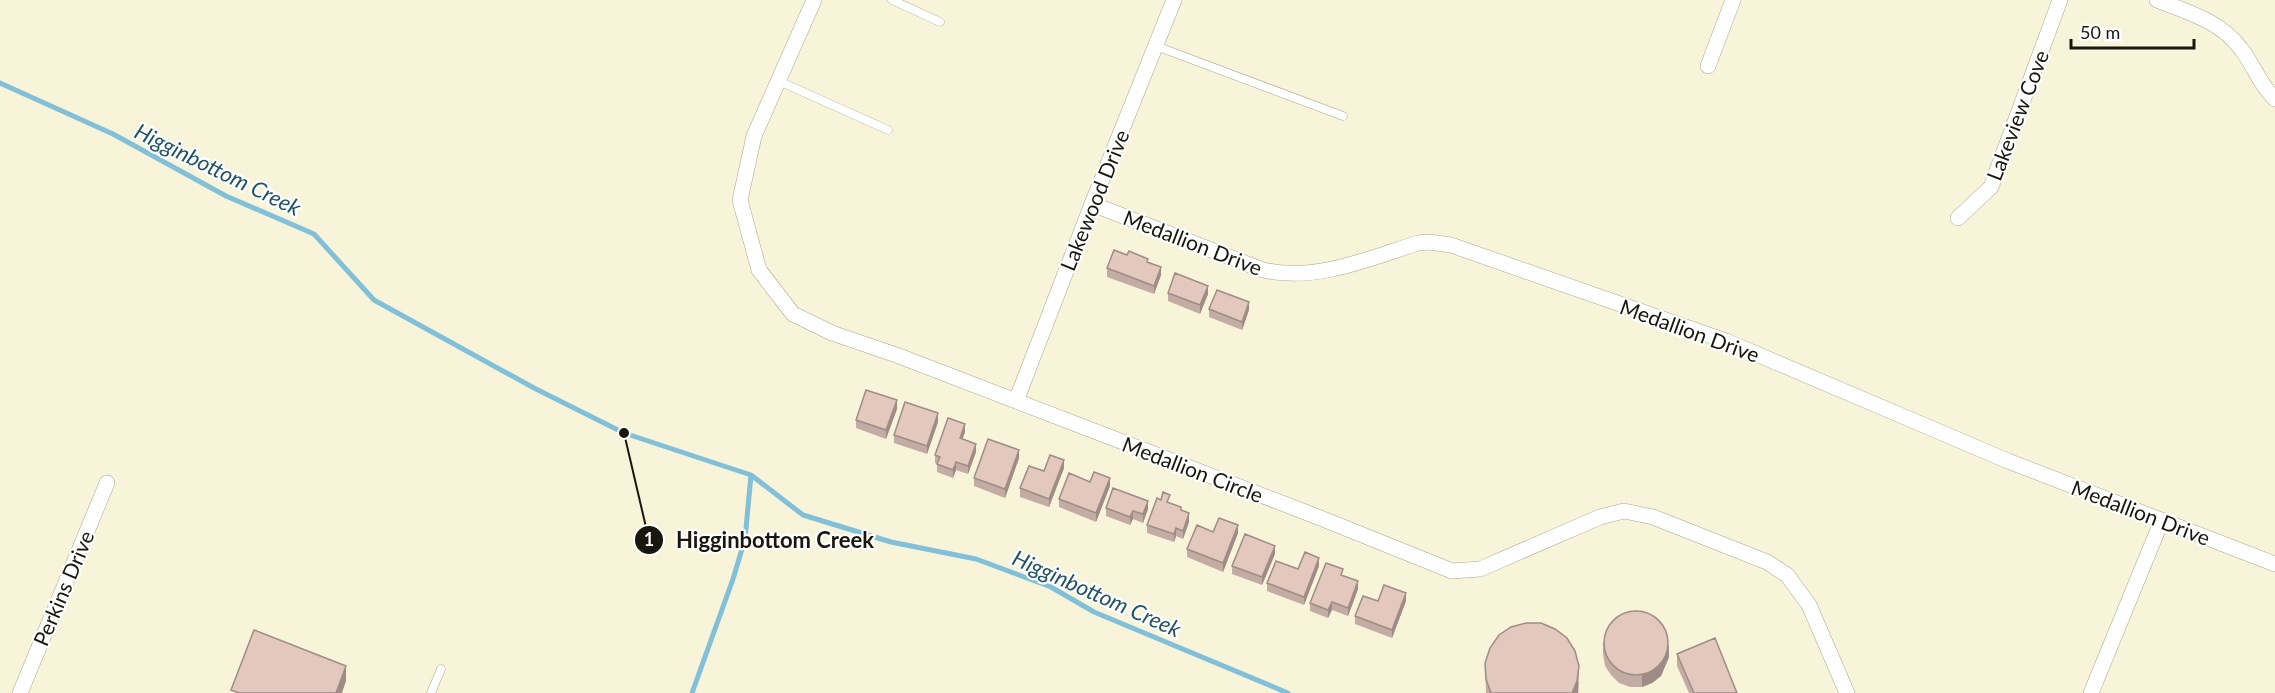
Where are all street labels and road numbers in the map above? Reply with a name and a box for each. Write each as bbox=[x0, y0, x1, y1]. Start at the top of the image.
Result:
street label: Lakeview Cove bbox=[1981, 46, 2053, 184]
street label: Lakewood Drive bbox=[1054, 126, 1134, 274]
street label: Medallion Drive bbox=[1120, 204, 1266, 280]
street label: Medallion Drive bbox=[1617, 293, 1763, 367]
street label: Medallion Circle bbox=[1119, 431, 1267, 507]
street label: Medallion Drive bbox=[2068, 474, 2214, 550]
street label: Perkins Drive bbox=[28, 527, 98, 649]

